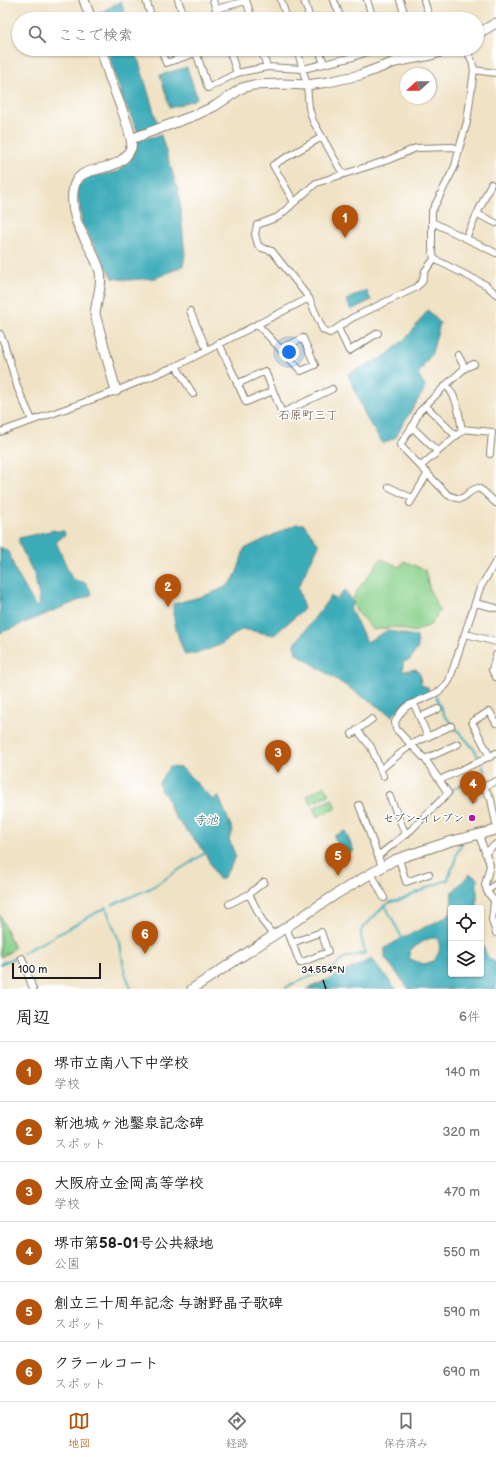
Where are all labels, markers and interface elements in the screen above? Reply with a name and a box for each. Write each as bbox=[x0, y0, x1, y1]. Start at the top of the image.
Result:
search box bbox=[12, 12, 484, 56]
icon: search bbox=[26, 23, 48, 45]
text: ここで検索 bbox=[58, 26, 133, 45]
north arrow bbox=[400, 68, 436, 104]
pin: 1 bbox=[332, 205, 358, 238]
your location bbox=[279, 342, 299, 362]
district label: 石原町三丁 bbox=[278, 408, 338, 423]
pin: 2 bbox=[155, 574, 181, 607]
pin: 3 bbox=[265, 740, 291, 773]
pin: 4 bbox=[460, 771, 486, 804]
place label: セブン-イレブン bbox=[383, 812, 464, 825]
water label: 寺池 bbox=[194, 813, 219, 828]
marker: セブン-イレブン bbox=[467, 813, 477, 823]
pin: 5 bbox=[325, 843, 351, 876]
map controls bbox=[448, 905, 484, 977]
button: locate bbox=[448, 905, 484, 941]
pin: 6 bbox=[132, 921, 158, 954]
button: layers bbox=[448, 941, 484, 977]
scale bar bbox=[12, 961, 101, 980]
text: 100 m bbox=[18, 963, 47, 976]
text: 34.554°N bbox=[301, 964, 345, 976]
text: 周辺 bbox=[16, 1008, 50, 1028]
text: 6件 bbox=[459, 1009, 480, 1025]
text: 堺市立南八下中学校 bbox=[54, 1054, 189, 1073]
text: 1 bbox=[26, 1064, 32, 1080]
text: 140 m bbox=[445, 1064, 480, 1080]
text: 学校 bbox=[54, 1076, 80, 1092]
text: 新池城ヶ池鑿泉記念碑 bbox=[54, 1114, 204, 1133]
text: 2 bbox=[25, 1124, 33, 1140]
text: 320 m bbox=[442, 1124, 480, 1140]
text: スポット bbox=[54, 1136, 106, 1152]
text: 大阪府立金岡高等学校 bbox=[54, 1174, 204, 1193]
text: 3 bbox=[25, 1184, 33, 1200]
text: 470 m bbox=[444, 1184, 480, 1200]
text: 学校 bbox=[54, 1196, 80, 1212]
text: 堺市第58-01号公共緑地 bbox=[54, 1234, 213, 1253]
text: 4 bbox=[25, 1244, 33, 1260]
text: 550 m bbox=[443, 1244, 480, 1260]
text: 公園 bbox=[54, 1256, 80, 1272]
text: 創立三十周年記念 与謝野晶子歌碑 bbox=[54, 1294, 283, 1313]
text: 5 bbox=[25, 1304, 33, 1320]
text: 590 m bbox=[443, 1304, 480, 1320]
text: スポット bbox=[54, 1316, 106, 1332]
text: クラールコート bbox=[54, 1354, 158, 1373]
text: 6 bbox=[25, 1364, 33, 1380]
text: 690 m bbox=[443, 1364, 480, 1380]
text: スポット bbox=[54, 1376, 106, 1392]
tab: 地図 bbox=[68, 1410, 90, 1450]
tab: 経路 bbox=[226, 1410, 248, 1450]
tab: 保存済み bbox=[384, 1410, 428, 1450]

